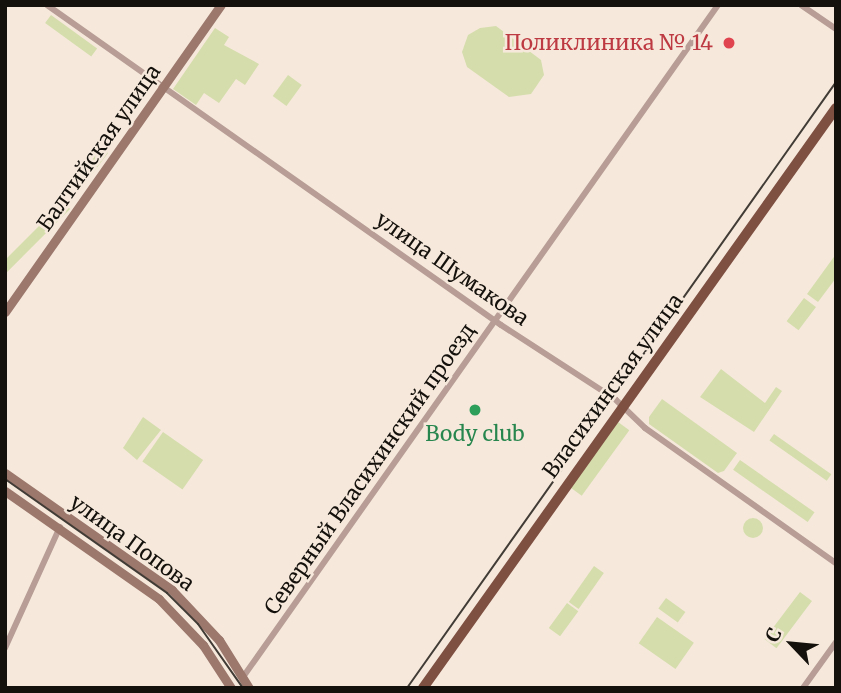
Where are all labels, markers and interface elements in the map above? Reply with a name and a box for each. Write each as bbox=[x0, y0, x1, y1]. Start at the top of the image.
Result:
place label: Поликлиника № 14 bbox=[505, 30, 713, 56]
marker: Поликлиника № 14 bbox=[719, 33, 739, 53]
street label: Балтийская улица bbox=[32, 60, 166, 236]
street label: улица Шумакова bbox=[371, 207, 533, 331]
street label: Власихинская улица bbox=[538, 289, 688, 483]
street label: Северный Власихинский проезд bbox=[259, 318, 481, 620]
marker: Body club bbox=[467, 402, 483, 418]
place label: Body club bbox=[425, 421, 525, 447]
street label: улица Попова bbox=[65, 489, 199, 597]
north arrow bbox=[757, 609, 827, 679]
text: С bbox=[760, 624, 787, 646]

